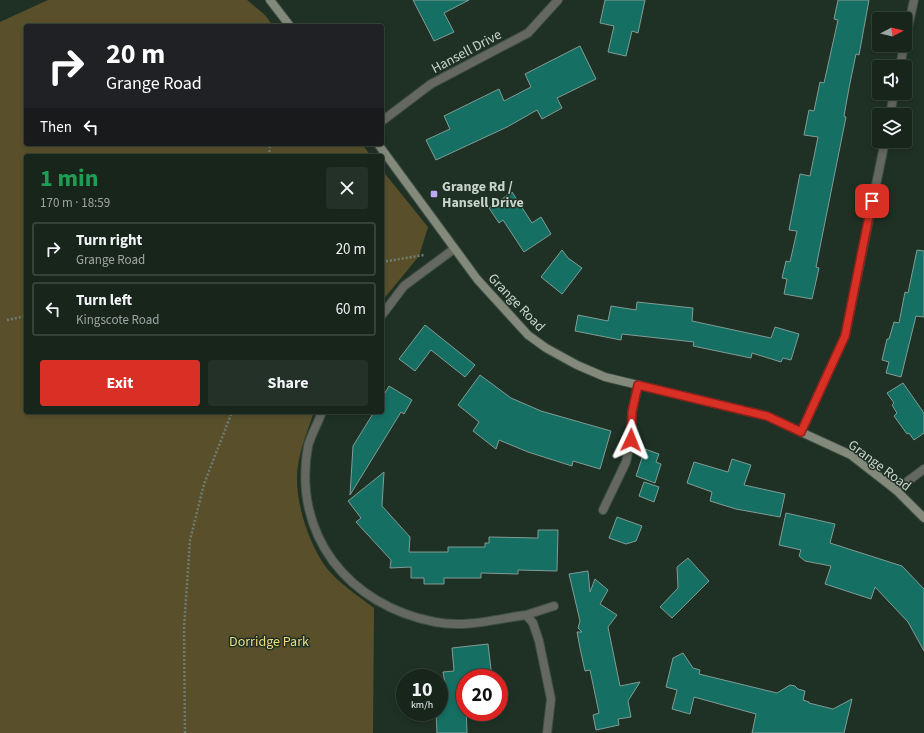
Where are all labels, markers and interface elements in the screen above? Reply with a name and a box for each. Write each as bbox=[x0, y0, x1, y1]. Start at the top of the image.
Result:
north arrow bbox=[872, 12, 912, 52]
map controls bbox=[872, 12, 912, 148]
street label: Hansell Drive bbox=[428, 25, 505, 79]
text: 20 m bbox=[106, 34, 165, 74]
icon: right bbox=[40, 40, 92, 92]
button: sound bbox=[872, 60, 912, 100]
text: Grange Road bbox=[106, 71, 202, 96]
button: layers bbox=[872, 108, 912, 148]
icon: left bbox=[80, 116, 102, 138]
text: Then bbox=[40, 117, 72, 138]
text: 1 min bbox=[40, 161, 98, 196]
button: close bbox=[326, 167, 368, 209]
place label: Grange Rd / Hansell Drive bbox=[442, 177, 524, 213]
pin bbox=[855, 184, 889, 218]
marker: Grange Rd / Hansell Drive bbox=[429, 189, 439, 199]
icon: arrive bbox=[861, 190, 883, 212]
text: 170 m · 18:59 bbox=[40, 194, 110, 212]
text: Turn right bbox=[76, 230, 142, 251]
icon: right bbox=[42, 238, 64, 260]
text: 20 m bbox=[336, 239, 366, 260]
text: Grange Road bbox=[76, 251, 145, 269]
street label: Grange Road bbox=[483, 269, 549, 336]
text: Turn left bbox=[76, 290, 132, 311]
icon: left bbox=[42, 298, 64, 320]
text: 60 m bbox=[336, 299, 366, 320]
text: Kingscote Road bbox=[76, 311, 159, 329]
button: Exit bbox=[40, 360, 200, 406]
button: Share bbox=[208, 360, 368, 406]
position arrow bbox=[610, 419, 652, 461]
street label: Grange Road bbox=[844, 435, 915, 496]
park label: Dorridge Park bbox=[229, 632, 309, 652]
speed limit sign: 20 bbox=[456, 669, 508, 721]
text: 10 bbox=[411, 676, 433, 704]
text: km/h bbox=[411, 698, 433, 712]

